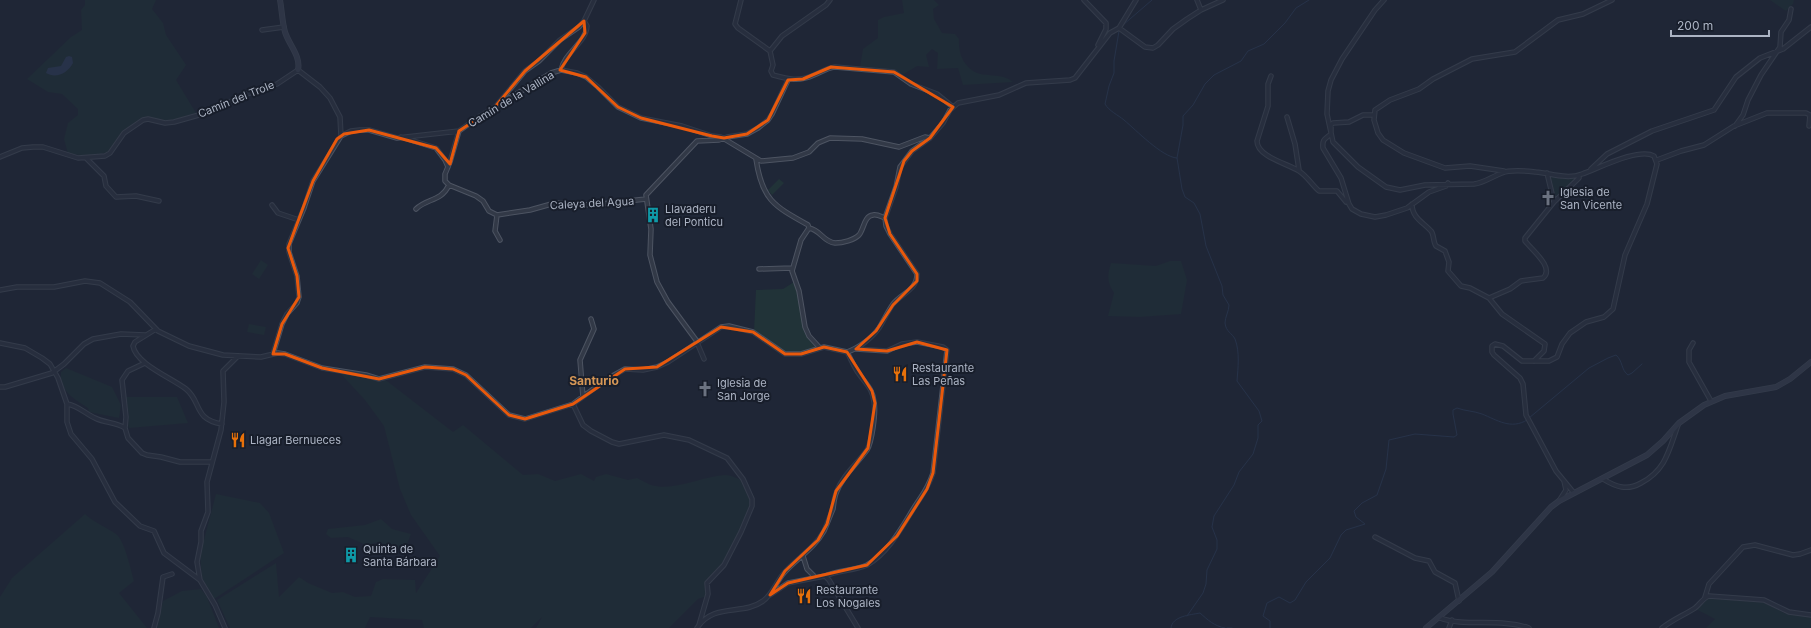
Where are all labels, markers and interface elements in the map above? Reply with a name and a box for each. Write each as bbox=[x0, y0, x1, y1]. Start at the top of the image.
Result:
scale bar bbox=[1671, 12, 1769, 38]
text: 200 m bbox=[1677, 18, 1713, 33]
street label: Camín de la Vallina bbox=[465, 68, 557, 130]
street label: Camín del Trole bbox=[196, 77, 276, 121]
place label: Iglesia de San Vicente bbox=[1560, 185, 1622, 212]
church icon: Iglesia de San Vicente bbox=[1539, 189, 1557, 207]
street label: Caleya del Agua bbox=[549, 194, 635, 212]
place label: Llavaderu del Ponticu bbox=[665, 202, 723, 229]
building icon: Llavaderu del Ponticu bbox=[644, 206, 662, 224]
place label: Restaurante Las Peñas bbox=[912, 361, 974, 388]
restaurant icon: Restaurante Las Peñas bbox=[891, 365, 909, 383]
district label: Santurio bbox=[569, 373, 619, 388]
place label: Iglesia de San Jorge bbox=[717, 376, 770, 403]
church icon: Iglesia de San Jorge bbox=[696, 380, 714, 398]
restaurant icon: Llagar Bernueces bbox=[229, 431, 247, 449]
place label: Llagar Bernueces bbox=[250, 433, 341, 447]
place label: Quinta de Santa Bárbara bbox=[363, 542, 437, 569]
building icon: Quinta de Santa Bárbara bbox=[342, 546, 360, 564]
place label: Restaurante Los Nogales bbox=[816, 583, 881, 610]
restaurant icon: Restaurante Los Nogales bbox=[795, 587, 813, 605]

